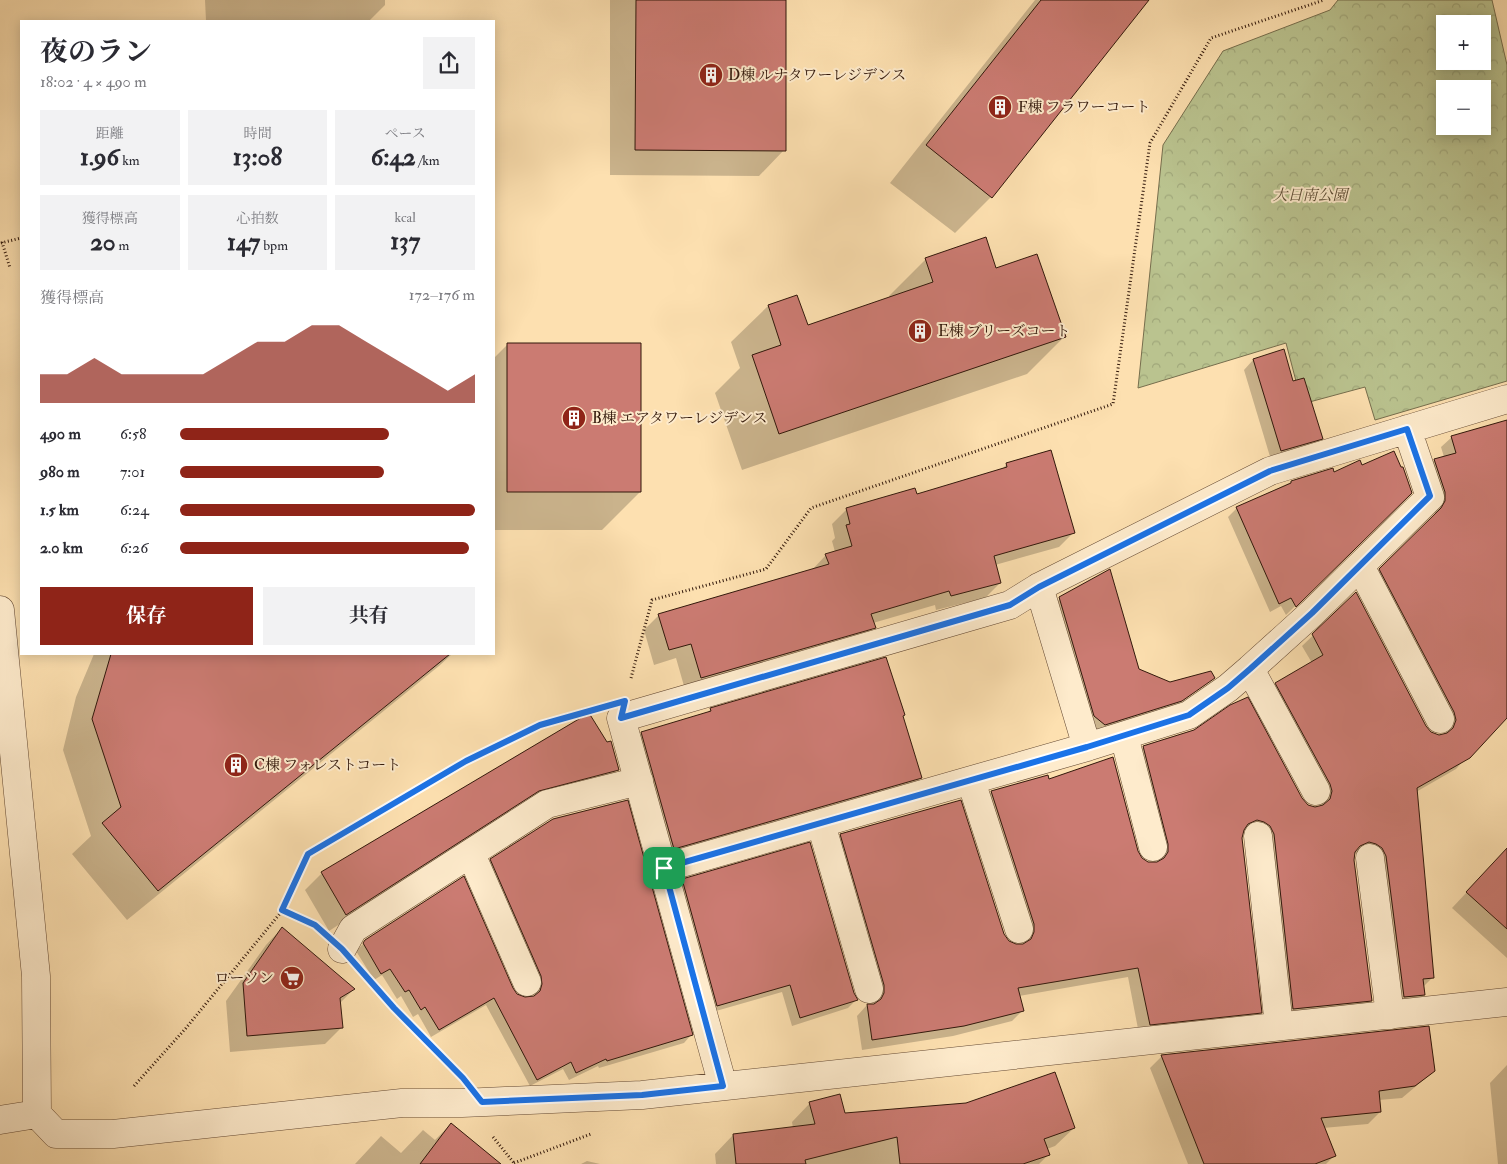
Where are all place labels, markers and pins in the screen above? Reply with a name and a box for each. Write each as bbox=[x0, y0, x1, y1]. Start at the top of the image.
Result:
building icon: D棟 ルナタワーレジデンス bbox=[698, 62, 724, 88]
place label: D棟 ルナタワーレジデンス bbox=[728, 66, 906, 85]
building icon: F棟 フラワーコート bbox=[987, 94, 1013, 120]
place label: F棟 フラワーコート bbox=[1018, 98, 1151, 117]
building icon: E棟 ブリーズコート bbox=[907, 318, 933, 344]
place label: E棟 ブリーズコート bbox=[938, 322, 1071, 341]
building icon: B棟 エアタワーレジデンス bbox=[561, 405, 587, 431]
place label: B棟 エアタワーレジデンス bbox=[592, 409, 768, 428]
building icon: C棟 フォレストコート bbox=[223, 752, 249, 778]
place label: C棟 フォレストコート bbox=[254, 756, 401, 775]
pin bbox=[643, 847, 685, 889]
supermarket icon: ローソン bbox=[279, 965, 305, 991]
place label: ローソン bbox=[215, 969, 274, 988]

